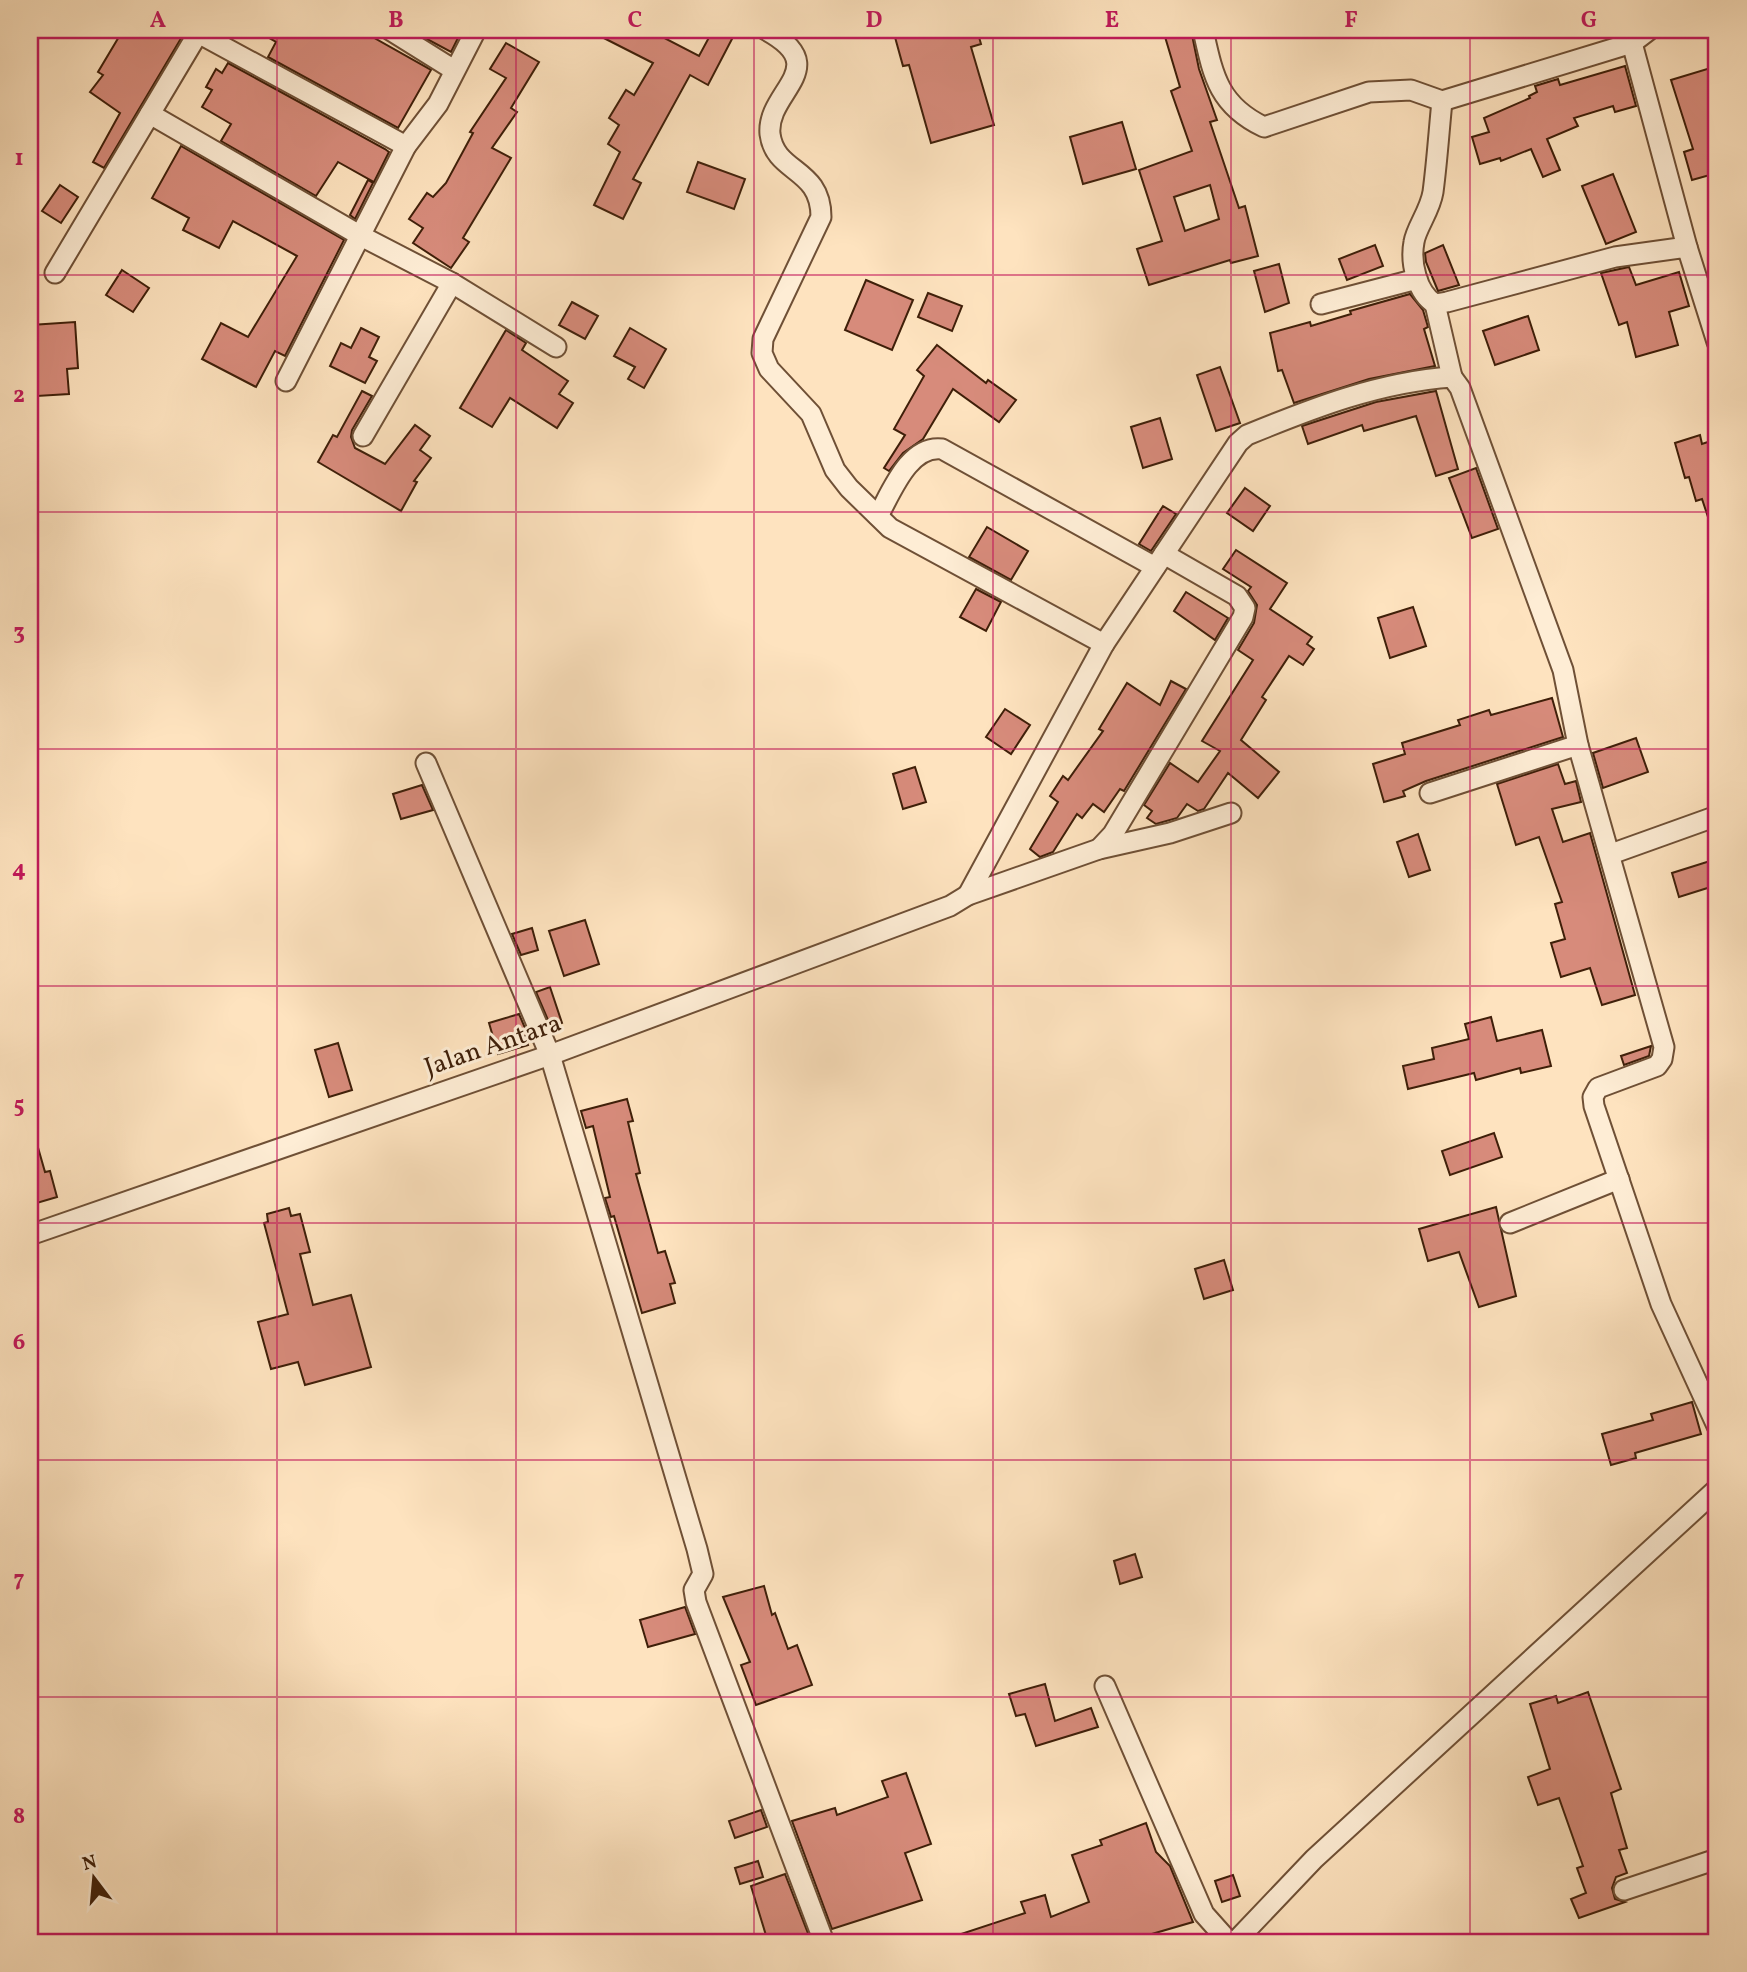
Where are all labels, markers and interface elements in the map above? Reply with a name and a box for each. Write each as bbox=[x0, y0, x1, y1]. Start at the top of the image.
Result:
text: A bbox=[150, 5, 166, 37]
text: B bbox=[388, 5, 404, 37]
text: C bbox=[628, 5, 642, 37]
text: D bbox=[866, 5, 883, 37]
text: E bbox=[1105, 5, 1119, 37]
text: F bbox=[1344, 5, 1358, 37]
text: G bbox=[1581, 5, 1597, 37]
text: 1 bbox=[14, 143, 24, 175]
text: 2 bbox=[13, 380, 25, 412]
text: 3 bbox=[13, 617, 25, 649]
text: 4 bbox=[12, 854, 26, 886]
street label: Jalan Antara bbox=[420, 1006, 566, 1086]
text: 5 bbox=[13, 1090, 25, 1122]
text: 6 bbox=[13, 1327, 25, 1359]
text: 7 bbox=[14, 1564, 25, 1596]
text: 8 bbox=[13, 1801, 25, 1833]
north arrow bbox=[60, 1842, 130, 1912]
text: N bbox=[80, 1849, 100, 1878]

